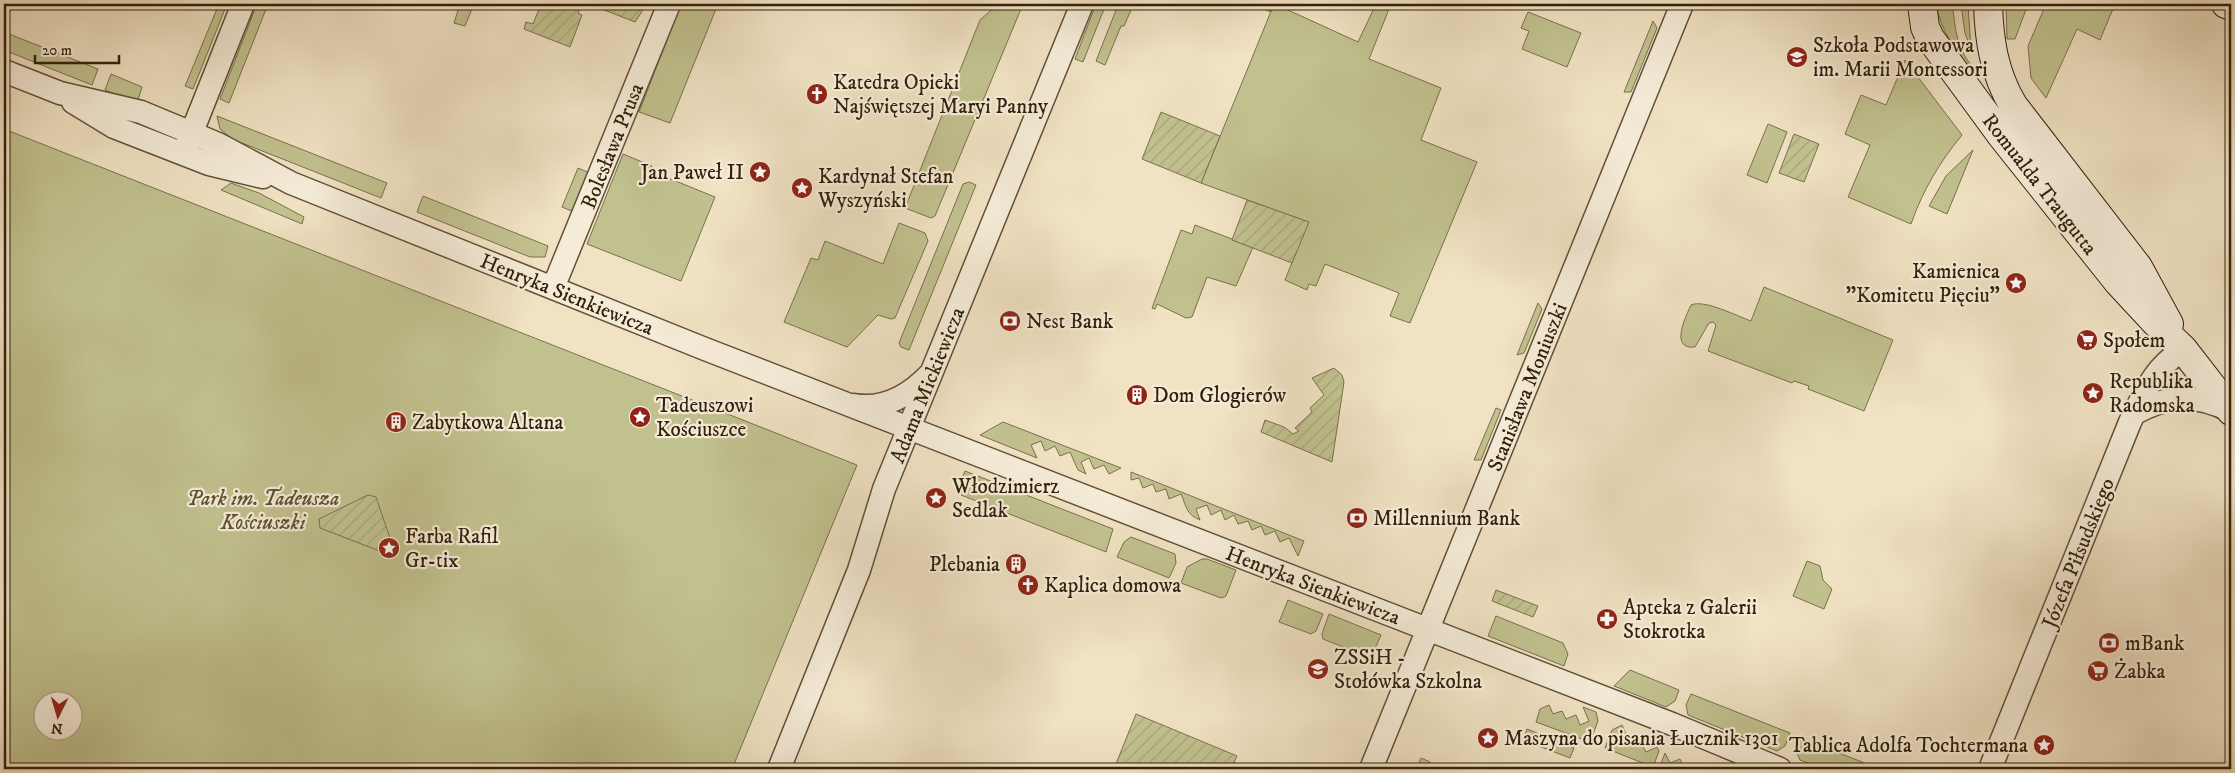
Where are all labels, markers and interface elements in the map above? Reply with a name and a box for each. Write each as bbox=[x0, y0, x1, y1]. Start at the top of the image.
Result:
scale bar bbox=[35, 32, 119, 64]
place label: Szkoła Podstawowa im. Marii Montessori bbox=[1813, 33, 1988, 83]
text: 20 m bbox=[42, 41, 72, 60]
school or university icon: Szkoła Podstawowa im. Marii Montessori bbox=[1785, 45, 1809, 69]
place label: Katedra Opieki Najświętszej Maryi Panny bbox=[833, 70, 1049, 120]
street label: Bolesława Prusa bbox=[576, 80, 650, 213]
church icon: Katedra Opieki Najświętszej Maryi Panny bbox=[805, 82, 829, 106]
street label: Romualda Traugutta bbox=[1976, 109, 2103, 261]
place label: Jan Paweł II bbox=[638, 160, 744, 186]
place icon: Jan Paweł II bbox=[748, 160, 772, 184]
place label: Kardynał Stefan Wyszyński bbox=[817, 164, 953, 214]
place icon: Kardynał Stefan Wyszyński bbox=[790, 176, 814, 200]
street label: Henryka Sienkiewicza bbox=[476, 248, 657, 342]
place label: Kamienica "Komitetu Pięciu" bbox=[1846, 259, 2000, 309]
place icon: Kamienica "Komitetu Pięciu" bbox=[2004, 271, 2028, 295]
street label: Stanisława Moniuszki bbox=[1482, 299, 1574, 475]
street label: Adama Mickiewicza bbox=[885, 303, 971, 467]
bank icon: Nest Bank bbox=[998, 309, 1022, 333]
place label: Nest Bank bbox=[1026, 309, 1114, 335]
supermarket icon: Społem bbox=[2075, 328, 2099, 352]
place label: Społem bbox=[2103, 328, 2166, 354]
place label: Republika Radomska bbox=[2109, 369, 2195, 419]
place icon: Republika Radomska bbox=[2081, 381, 2105, 405]
building icon: Dom Glogierów bbox=[1125, 383, 1149, 407]
place label: Dom Glogierów bbox=[1153, 383, 1287, 409]
place label: Tadeuszowi Kościuszce bbox=[656, 393, 753, 443]
place icon: Tadeuszowi Kościuszce bbox=[628, 405, 652, 429]
building icon: Zabytkowa Altana bbox=[384, 410, 408, 434]
place label: Zabytkowa Altana bbox=[412, 410, 563, 436]
place label: Włodzimierz Sedlak bbox=[951, 474, 1059, 524]
street label: Józefa Piłsudskiego bbox=[2036, 475, 2121, 634]
park label: Park im. Tadeusza Kościuszki bbox=[187, 486, 339, 536]
place icon: Włodzimierz Sedlak bbox=[924, 486, 948, 510]
bank icon: Millennium Bank bbox=[1345, 506, 1369, 530]
place label: Millennium Bank bbox=[1373, 506, 1521, 532]
place label: Farba Rafil Gr-tix bbox=[405, 524, 499, 574]
place icon: Farba Rafil Gr-tix bbox=[377, 536, 401, 560]
street label: Henryka Sienkiewicza bbox=[1222, 541, 1404, 631]
place label: Plebania bbox=[929, 552, 1000, 578]
building icon: Plebania bbox=[1004, 552, 1028, 576]
church icon: Kaplica domowa bbox=[1016, 573, 1040, 597]
place label: Kaplica domowa bbox=[1044, 573, 1181, 599]
place label: Apteka z Galerii Stokrotka bbox=[1623, 595, 1757, 645]
pharmacy icon: Apteka z Galerii Stokrotka bbox=[1595, 607, 1619, 631]
bank icon: mBank bbox=[2097, 631, 2121, 655]
place label: mBank bbox=[2125, 631, 2185, 657]
place label: ZSSiH - Stołówka Szkolna bbox=[1334, 645, 1482, 695]
school or university icon: ZSSiH - Stołówka Szkolna bbox=[1306, 657, 1330, 681]
place label: Żabka bbox=[2114, 658, 2166, 685]
supermarket icon: Żabka bbox=[2086, 659, 2110, 683]
north arrow bbox=[32, 690, 82, 740]
text: N bbox=[50, 718, 63, 737]
place icon: Maszyna do pisania Łucznik 1301 bbox=[1476, 726, 1500, 750]
place label: Maszyna do pisania Łucznik 1301 bbox=[1504, 726, 1779, 752]
place label: Tablica Adolfa Tochtermana bbox=[1789, 733, 2028, 759]
place icon: Tablica Adolfa Tochtermana bbox=[2032, 733, 2056, 757]

